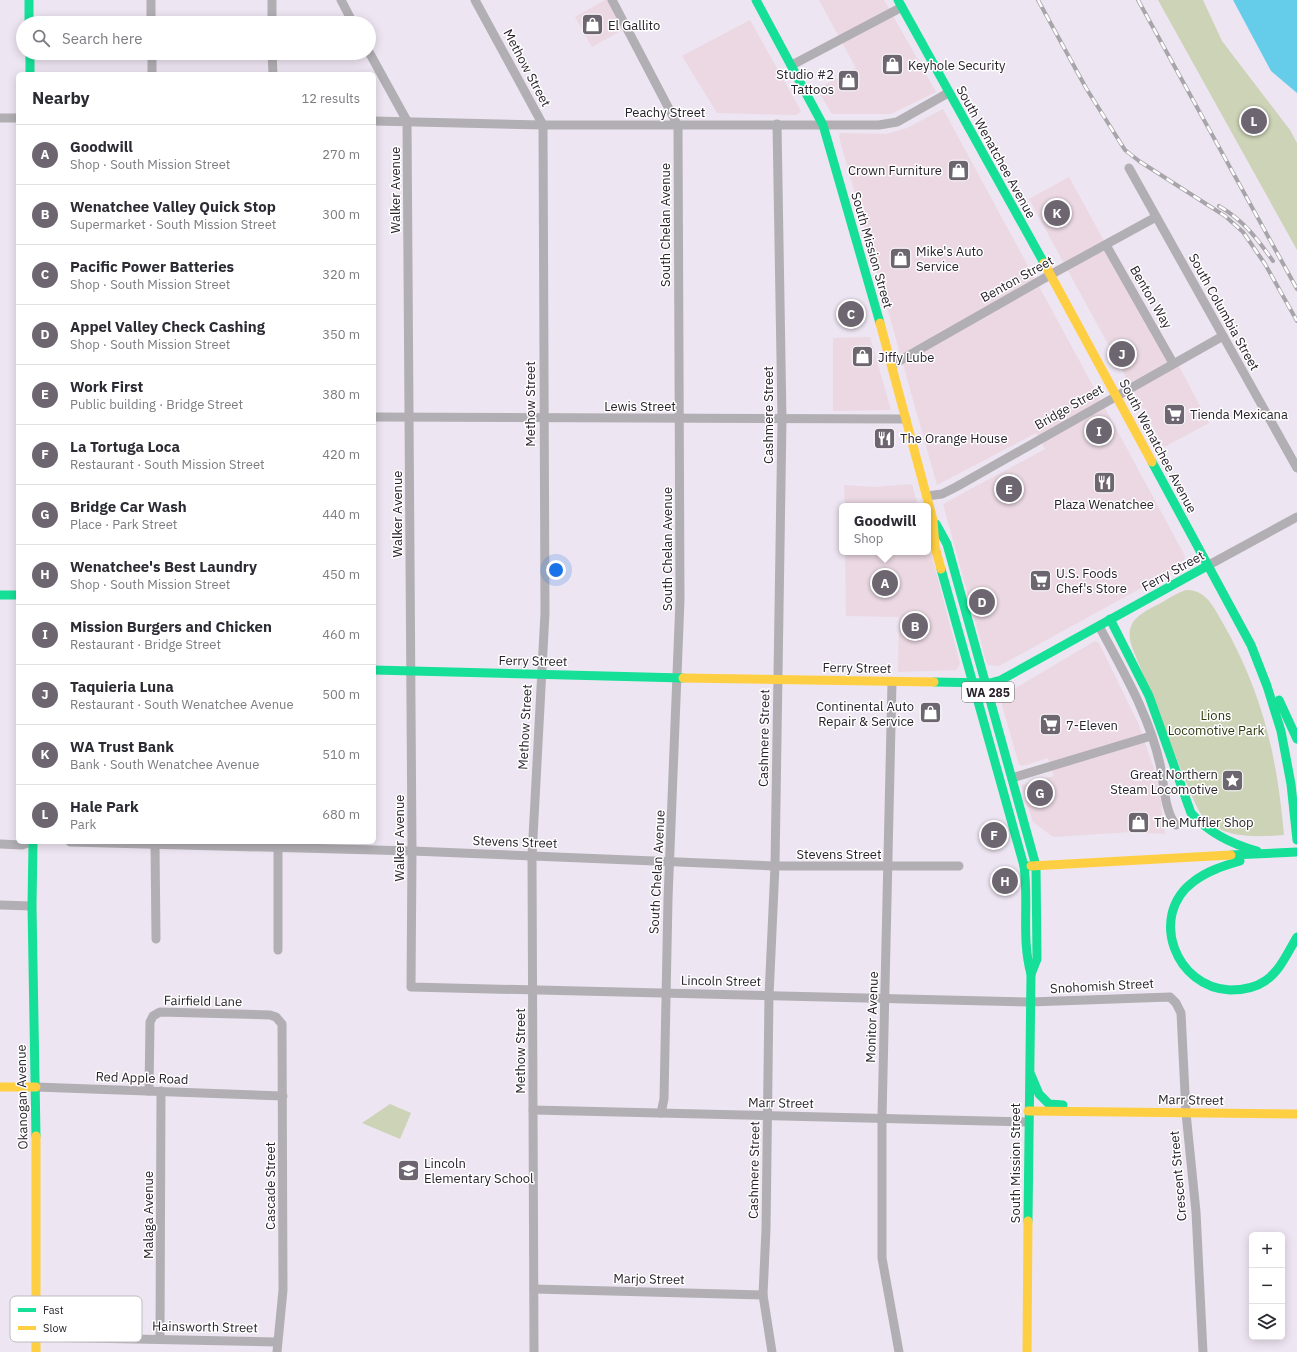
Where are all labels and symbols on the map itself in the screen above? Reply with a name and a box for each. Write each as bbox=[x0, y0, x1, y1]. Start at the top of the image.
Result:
shop icon: El Gallito bbox=[579, 12, 605, 38]
place label: El Gallito bbox=[608, 17, 660, 34]
street label: Methow Street bbox=[499, 26, 555, 110]
shop icon: Keyhole Security bbox=[880, 52, 906, 78]
place label: Keyhole Security bbox=[908, 57, 1006, 74]
place label: Studio #2 Tattoos bbox=[776, 66, 834, 98]
shop icon: Studio #2 Tattoos bbox=[836, 68, 862, 94]
street label: South Wenatchee Avenue bbox=[952, 83, 1040, 221]
street label: Peachy Street bbox=[625, 104, 705, 121]
pin: L bbox=[1241, 106, 1267, 136]
street label: Walker Avenue bbox=[387, 147, 404, 233]
shop icon: Crown Furniture bbox=[945, 157, 971, 183]
place label: Crown Furniture bbox=[848, 162, 942, 179]
street label: South Chelan Avenue bbox=[657, 163, 674, 287]
street label: South Mission Street bbox=[847, 190, 897, 310]
pin: K bbox=[1044, 198, 1070, 228]
place label: Mike's Auto Service bbox=[916, 243, 983, 275]
shop icon: Mike's Auto Service bbox=[888, 245, 914, 271]
street label: South Columbia Street bbox=[1185, 250, 1263, 374]
street label: Benton Street bbox=[977, 252, 1057, 306]
street label: Benton Way bbox=[1126, 262, 1176, 332]
pin: C bbox=[838, 299, 864, 329]
pin: J bbox=[1109, 339, 1135, 369]
shop icon: Jiffy Lube bbox=[849, 344, 875, 370]
place label: Jiffy Lube bbox=[878, 349, 934, 366]
street label: Methow Street bbox=[522, 361, 539, 447]
street label: Cashmere Street bbox=[760, 366, 777, 464]
street label: South Wenatchee Avenue bbox=[1115, 376, 1201, 516]
street label: Bridge Street bbox=[1032, 380, 1106, 434]
street label: Lewis Street bbox=[604, 398, 676, 415]
supermarket icon: Tienda Mexicana bbox=[1161, 401, 1187, 427]
place label: Tienda Mexicana bbox=[1190, 406, 1288, 423]
pin: I bbox=[1086, 416, 1112, 446]
restaurant icon: The Orange House bbox=[871, 425, 897, 451]
place label: The Orange House bbox=[900, 430, 1008, 447]
restaurant icon: Plaza Wenatchee bbox=[1091, 469, 1117, 495]
street label: Walker Avenue bbox=[389, 471, 406, 557]
pin: E bbox=[996, 474, 1022, 504]
street label: South Chelan Avenue bbox=[659, 487, 676, 611]
place label: Plaza Wenatchee bbox=[1054, 496, 1154, 513]
street label: Ferry Street bbox=[1139, 547, 1207, 595]
your location bbox=[546, 560, 566, 580]
place label: U.S. Foods Chef's Store bbox=[1056, 565, 1127, 597]
supermarket icon: U.S. Foods Chef's Store bbox=[1028, 567, 1054, 593]
pin: A bbox=[872, 568, 898, 598]
pin: D bbox=[969, 587, 995, 617]
pin: B bbox=[902, 611, 928, 641]
street label: Ferry Street bbox=[498, 652, 568, 670]
street label: Ferry Street bbox=[822, 659, 892, 677]
road number: WA 285 bbox=[962, 682, 1014, 702]
street label: Methow Street bbox=[514, 684, 536, 770]
street label: Cashmere Street bbox=[755, 689, 773, 787]
place label: Continental Auto Repair & Service bbox=[816, 698, 914, 730]
shop icon: Continental Auto Repair & Service bbox=[917, 700, 943, 726]
park label: Lions Locomotive Park bbox=[1168, 707, 1264, 739]
supermarket icon: 7-Eleven bbox=[1038, 712, 1064, 738]
place label: 7-Eleven bbox=[1066, 717, 1118, 734]
place label: Great Northern Steam Locomotive bbox=[1110, 766, 1218, 798]
place icon: Great Northern Steam Locomotive bbox=[1220, 768, 1246, 794]
pin: G bbox=[1027, 778, 1053, 808]
street label: Walker Avenue bbox=[391, 795, 408, 881]
shop icon: The Muffler Shop bbox=[1125, 809, 1151, 835]
street label: South Chelan Avenue bbox=[645, 810, 669, 934]
place label: The Muffler Shop bbox=[1154, 814, 1254, 831]
pin: F bbox=[981, 820, 1007, 850]
street label: Stevens Street bbox=[472, 832, 558, 852]
street label: Stevens Street bbox=[797, 846, 881, 863]
pin: H bbox=[992, 866, 1018, 896]
street label: Monitor Avenue bbox=[862, 971, 882, 1063]
street label: Lincoln Street bbox=[681, 972, 761, 990]
street label: Snohomish Street bbox=[1050, 975, 1154, 997]
street label: Fairfield Lane bbox=[164, 992, 242, 1010]
street label: Methow Street bbox=[512, 1008, 529, 1094]
street label: Okanogan Avenue bbox=[13, 1044, 31, 1150]
street label: Red Apple Road bbox=[95, 1068, 189, 1088]
street label: Marr Street bbox=[1158, 1091, 1224, 1109]
street label: Marr Street bbox=[748, 1094, 814, 1112]
street label: South Mission Street bbox=[1007, 1103, 1024, 1223]
street label: Cashmere Street bbox=[745, 1121, 763, 1219]
street label: Crescent Street bbox=[1166, 1130, 1190, 1222]
street label: Cascade Street bbox=[262, 1142, 279, 1230]
place label: Lincoln Elementary School bbox=[424, 1155, 534, 1187]
school or university icon: Lincoln Elementary School bbox=[396, 1157, 422, 1183]
street label: Malaga Avenue bbox=[140, 1171, 157, 1259]
street label: Marjo Street bbox=[613, 1270, 685, 1288]
legend bbox=[10, 1296, 142, 1342]
text: Fast bbox=[43, 1303, 64, 1317]
street label: Hainsworth Street bbox=[152, 1318, 258, 1336]
text: Slow bbox=[43, 1321, 67, 1335]

